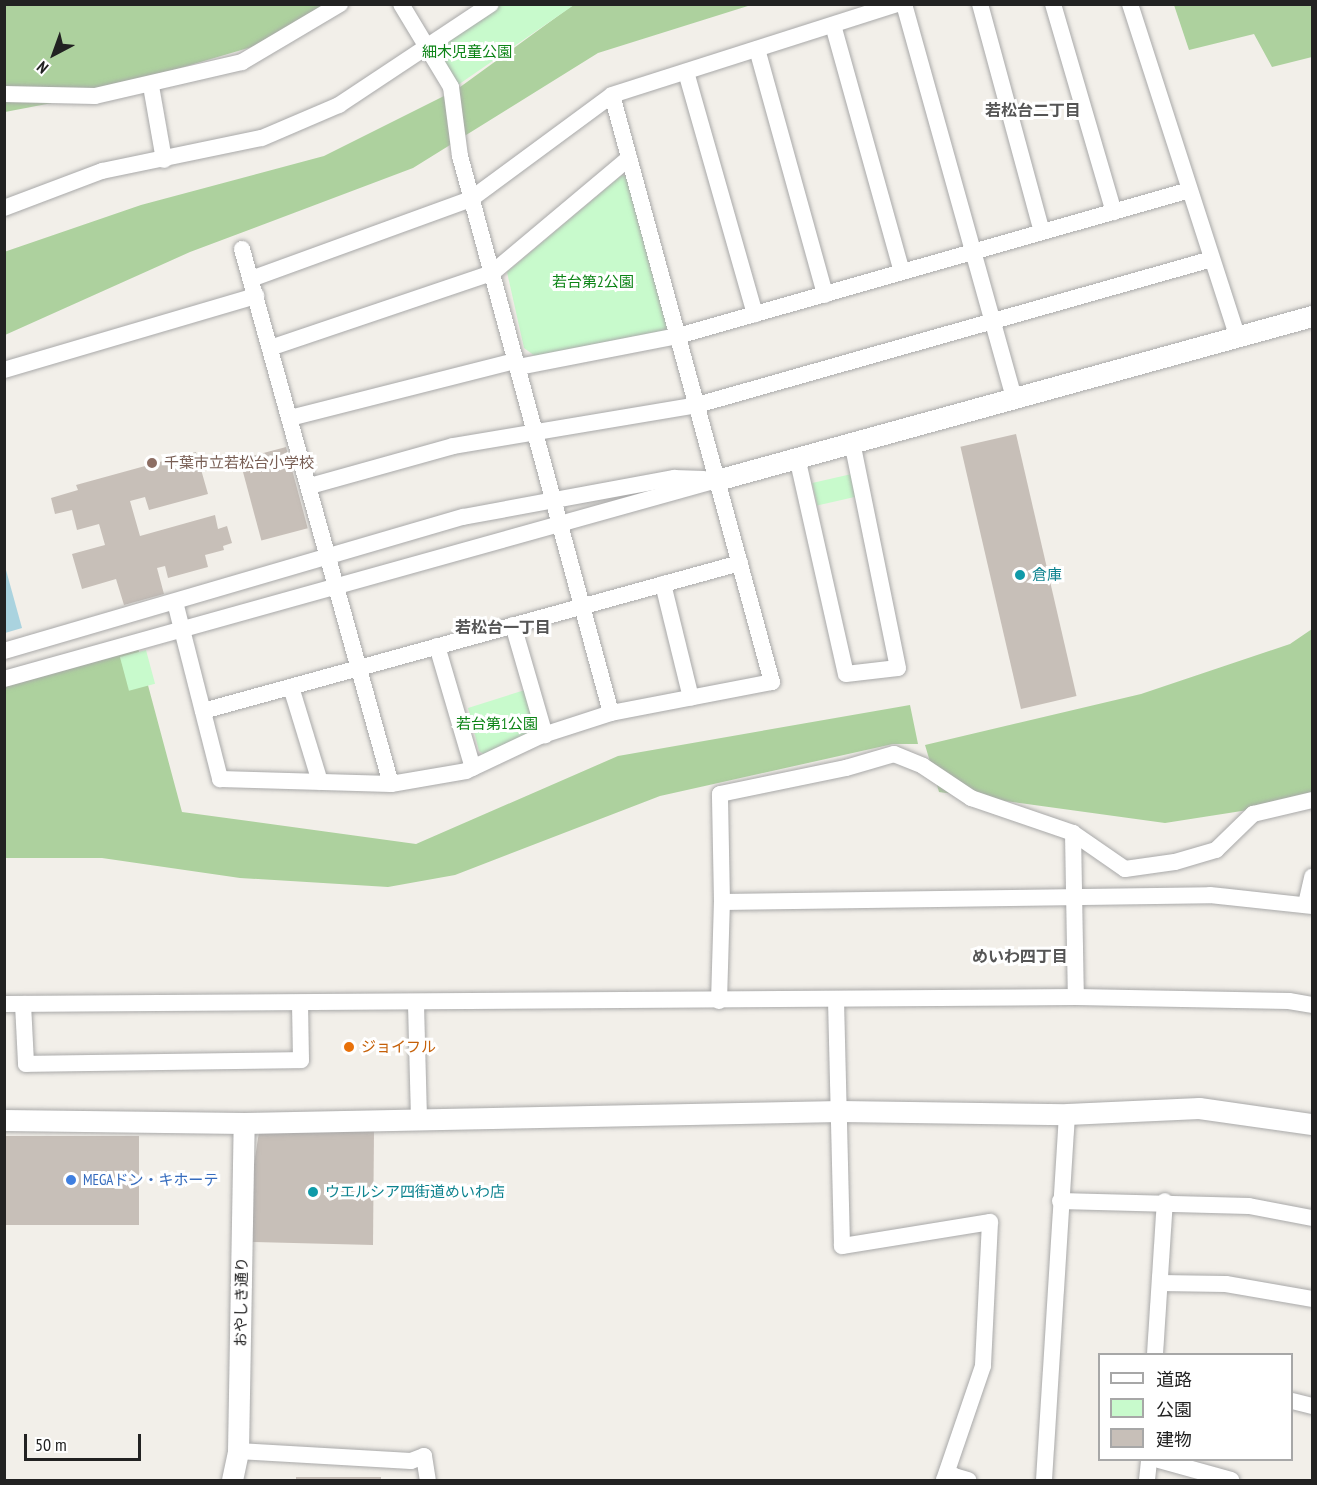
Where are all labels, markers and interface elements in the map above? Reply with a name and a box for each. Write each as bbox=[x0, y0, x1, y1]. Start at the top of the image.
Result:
north arrow bbox=[24, 24, 84, 84]
park label: 細木児童公園 bbox=[422, 43, 512, 61]
text: N bbox=[32, 57, 52, 78]
district label: 若松台二丁目 bbox=[985, 100, 1081, 120]
park label: 若台第2公園 bbox=[552, 273, 634, 291]
place label: 千葉市立若松台小学校 bbox=[164, 454, 314, 472]
marker: 千葉市立若松台小学校 bbox=[145, 456, 159, 470]
place label: 倉庫 bbox=[1032, 566, 1062, 584]
marker: 倉庫 bbox=[1013, 568, 1027, 582]
district label: 若松台一丁目 bbox=[455, 617, 551, 637]
park label: 若台第1公園 bbox=[456, 715, 538, 733]
district label: めいわ四丁目 bbox=[972, 946, 1068, 966]
place label: ジョイフル bbox=[361, 1038, 436, 1056]
marker: ジョイフル bbox=[342, 1040, 356, 1054]
place label: MEGAドン・キホーテ bbox=[83, 1171, 218, 1189]
marker: MEGAドン・キホーテ bbox=[64, 1173, 78, 1187]
place label: ウエルシア四街道めいわ店 bbox=[325, 1183, 505, 1201]
marker: ウエルシア四街道めいわ店 bbox=[306, 1185, 320, 1199]
street label: おやしき通り bbox=[231, 1257, 251, 1347]
legend bbox=[1098, 1353, 1293, 1461]
text: 道路 bbox=[1156, 1368, 1192, 1391]
text: 公園 bbox=[1156, 1398, 1192, 1421]
scale bar bbox=[27, 1422, 144, 1460]
text: 建物 bbox=[1156, 1428, 1192, 1451]
text: 50 m bbox=[35, 1433, 67, 1456]

